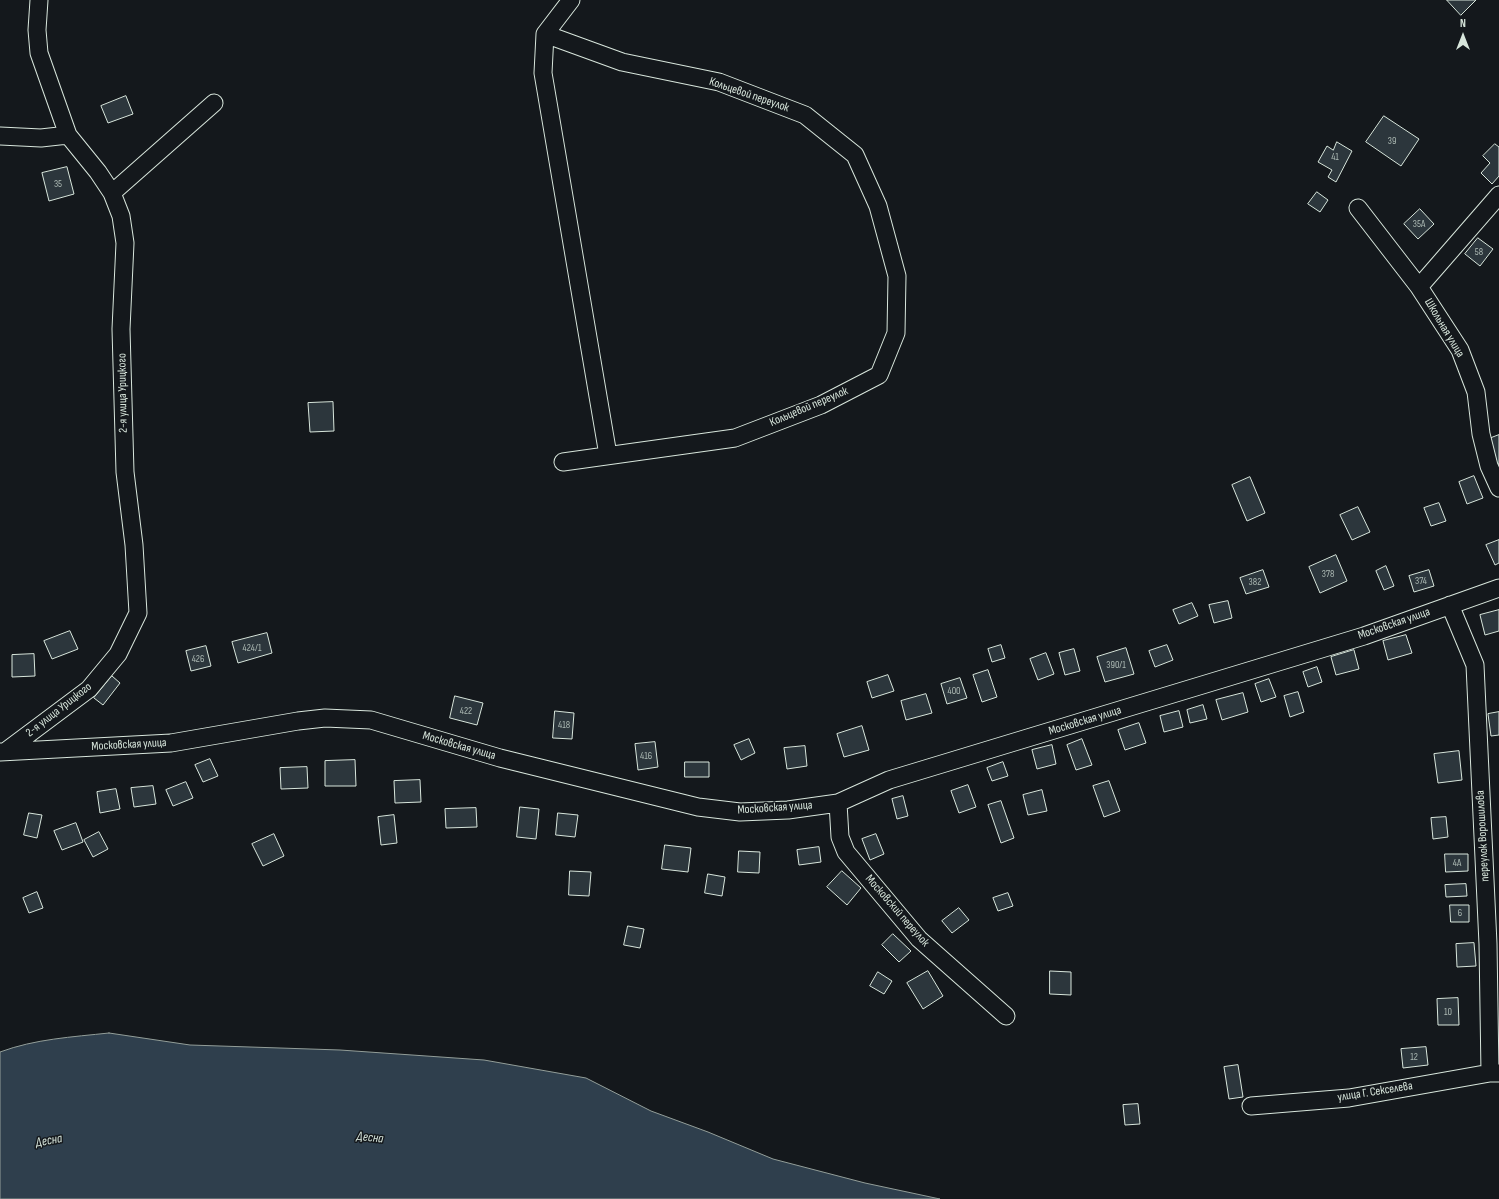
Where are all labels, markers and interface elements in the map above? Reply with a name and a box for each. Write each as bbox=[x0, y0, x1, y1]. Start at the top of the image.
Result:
north arrow bbox=[1443, 16, 1483, 56]
text: N bbox=[1460, 17, 1466, 30]
street label: Кольцевой переулок bbox=[707, 75, 791, 115]
house number: 39 bbox=[1388, 135, 1396, 147]
house number: 41 bbox=[1331, 151, 1339, 163]
house number: 35 bbox=[54, 178, 62, 190]
house number: 35А bbox=[1413, 218, 1425, 230]
house number: 58 bbox=[1475, 246, 1483, 258]
street label: Школьная улица bbox=[1421, 296, 1467, 360]
street label: 2-я улица Урицкого bbox=[115, 353, 131, 433]
street label: Кольцевой переулок bbox=[768, 384, 850, 430]
house number: 378 bbox=[1322, 568, 1334, 580]
house number: 374 bbox=[1415, 575, 1427, 587]
house number: 382 bbox=[1249, 576, 1261, 588]
street label: Московская улица bbox=[1356, 605, 1432, 643]
house number: 424/1 bbox=[243, 642, 261, 654]
house number: 426 bbox=[192, 653, 204, 665]
house number: 390/1 bbox=[1106, 659, 1126, 671]
street label: 2-я улица Урицкого bbox=[23, 680, 95, 740]
house number: 400 bbox=[947, 685, 961, 697]
street label: Московская улица bbox=[1047, 703, 1123, 739]
house number: 422 bbox=[460, 705, 472, 717]
house number: 418 bbox=[558, 719, 570, 731]
street label: Московская улица bbox=[421, 729, 497, 763]
street label: Московская улица bbox=[91, 736, 167, 754]
house number: 416 bbox=[640, 750, 652, 762]
street label: переулок Ворошилова bbox=[1473, 790, 1493, 882]
street label: Московская улица bbox=[737, 798, 813, 818]
house number: 4А bbox=[1453, 857, 1461, 869]
street label: Московский переулок bbox=[862, 872, 932, 950]
house number: 6 bbox=[1458, 907, 1462, 919]
house number: 10 bbox=[1444, 1006, 1452, 1018]
house number: 12 bbox=[1410, 1051, 1418, 1063]
street label: улица Г. Секселева bbox=[1336, 1079, 1414, 1105]
water label: Десна bbox=[356, 1129, 384, 1147]
water label: Десна bbox=[34, 1131, 64, 1151]

